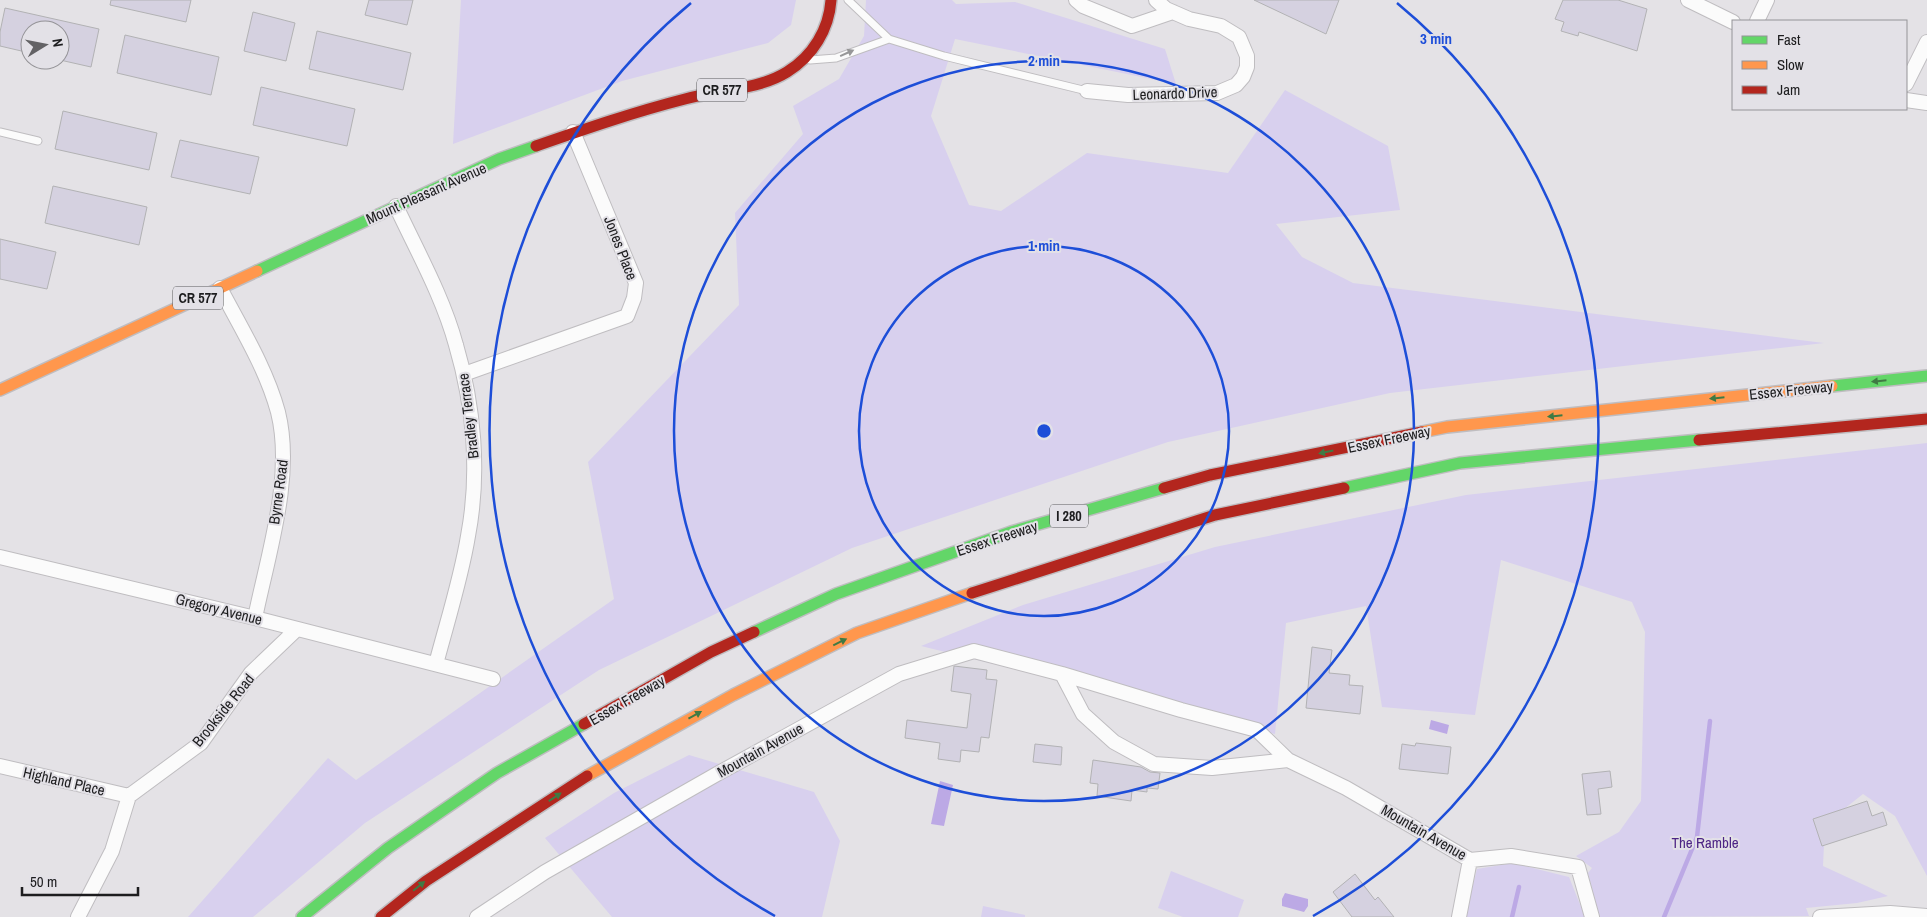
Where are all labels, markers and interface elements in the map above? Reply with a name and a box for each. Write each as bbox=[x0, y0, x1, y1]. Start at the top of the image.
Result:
north arrow bbox=[20, 20, 70, 70]
legend bbox=[1732, 20, 1907, 110]
text: 3 min bbox=[1420, 28, 1452, 49]
text: Fast bbox=[1777, 29, 1801, 50]
text: N bbox=[48, 37, 67, 48]
one-way arrow bbox=[840, 49, 854, 57]
text: 2 min bbox=[1028, 50, 1060, 71]
text: Slow bbox=[1777, 54, 1804, 75]
road number: CR 577 bbox=[697, 78, 747, 102]
text: Jam bbox=[1777, 79, 1800, 100]
street label: Leonardo Drive bbox=[1132, 81, 1218, 105]
street label: Mount Pleasant Avenue bbox=[362, 157, 490, 229]
street label: Jones Place bbox=[599, 213, 643, 283]
text: 1 min bbox=[1028, 235, 1060, 256]
road number: CR 577 bbox=[173, 286, 223, 310]
street label: Bradley Terrace bbox=[452, 372, 484, 460]
street label: Essex Freeway bbox=[1748, 375, 1835, 405]
one-way arrow bbox=[1870, 377, 1886, 385]
one-way arrow bbox=[1709, 394, 1725, 402]
one-way arrow bbox=[1547, 412, 1563, 420]
street label: Essex Freeway bbox=[1346, 420, 1433, 458]
centre of rings bbox=[1035, 422, 1053, 440]
one-way arrow bbox=[1318, 448, 1334, 456]
street label: Byrne Road bbox=[263, 458, 293, 526]
road number: I 280 bbox=[1050, 504, 1088, 528]
street label: Essex Freeway bbox=[954, 515, 1041, 561]
street label: Gregory Avenue bbox=[173, 588, 265, 630]
one-way arrow bbox=[833, 638, 847, 646]
street label: Brookside Road bbox=[187, 669, 259, 751]
street label: Essex Freeway bbox=[585, 669, 669, 730]
one-way arrow bbox=[689, 711, 702, 720]
street label: Mountain Avenue bbox=[713, 718, 807, 782]
street label: Highland Place bbox=[21, 761, 107, 801]
one-way arrow bbox=[548, 792, 561, 802]
street label: Mountain Avenue bbox=[1377, 799, 1471, 865]
park label: The Ramble bbox=[1672, 832, 1739, 853]
scale bar bbox=[22, 864, 139, 896]
text: 50 m bbox=[30, 871, 57, 892]
one-way arrow bbox=[412, 881, 425, 892]

